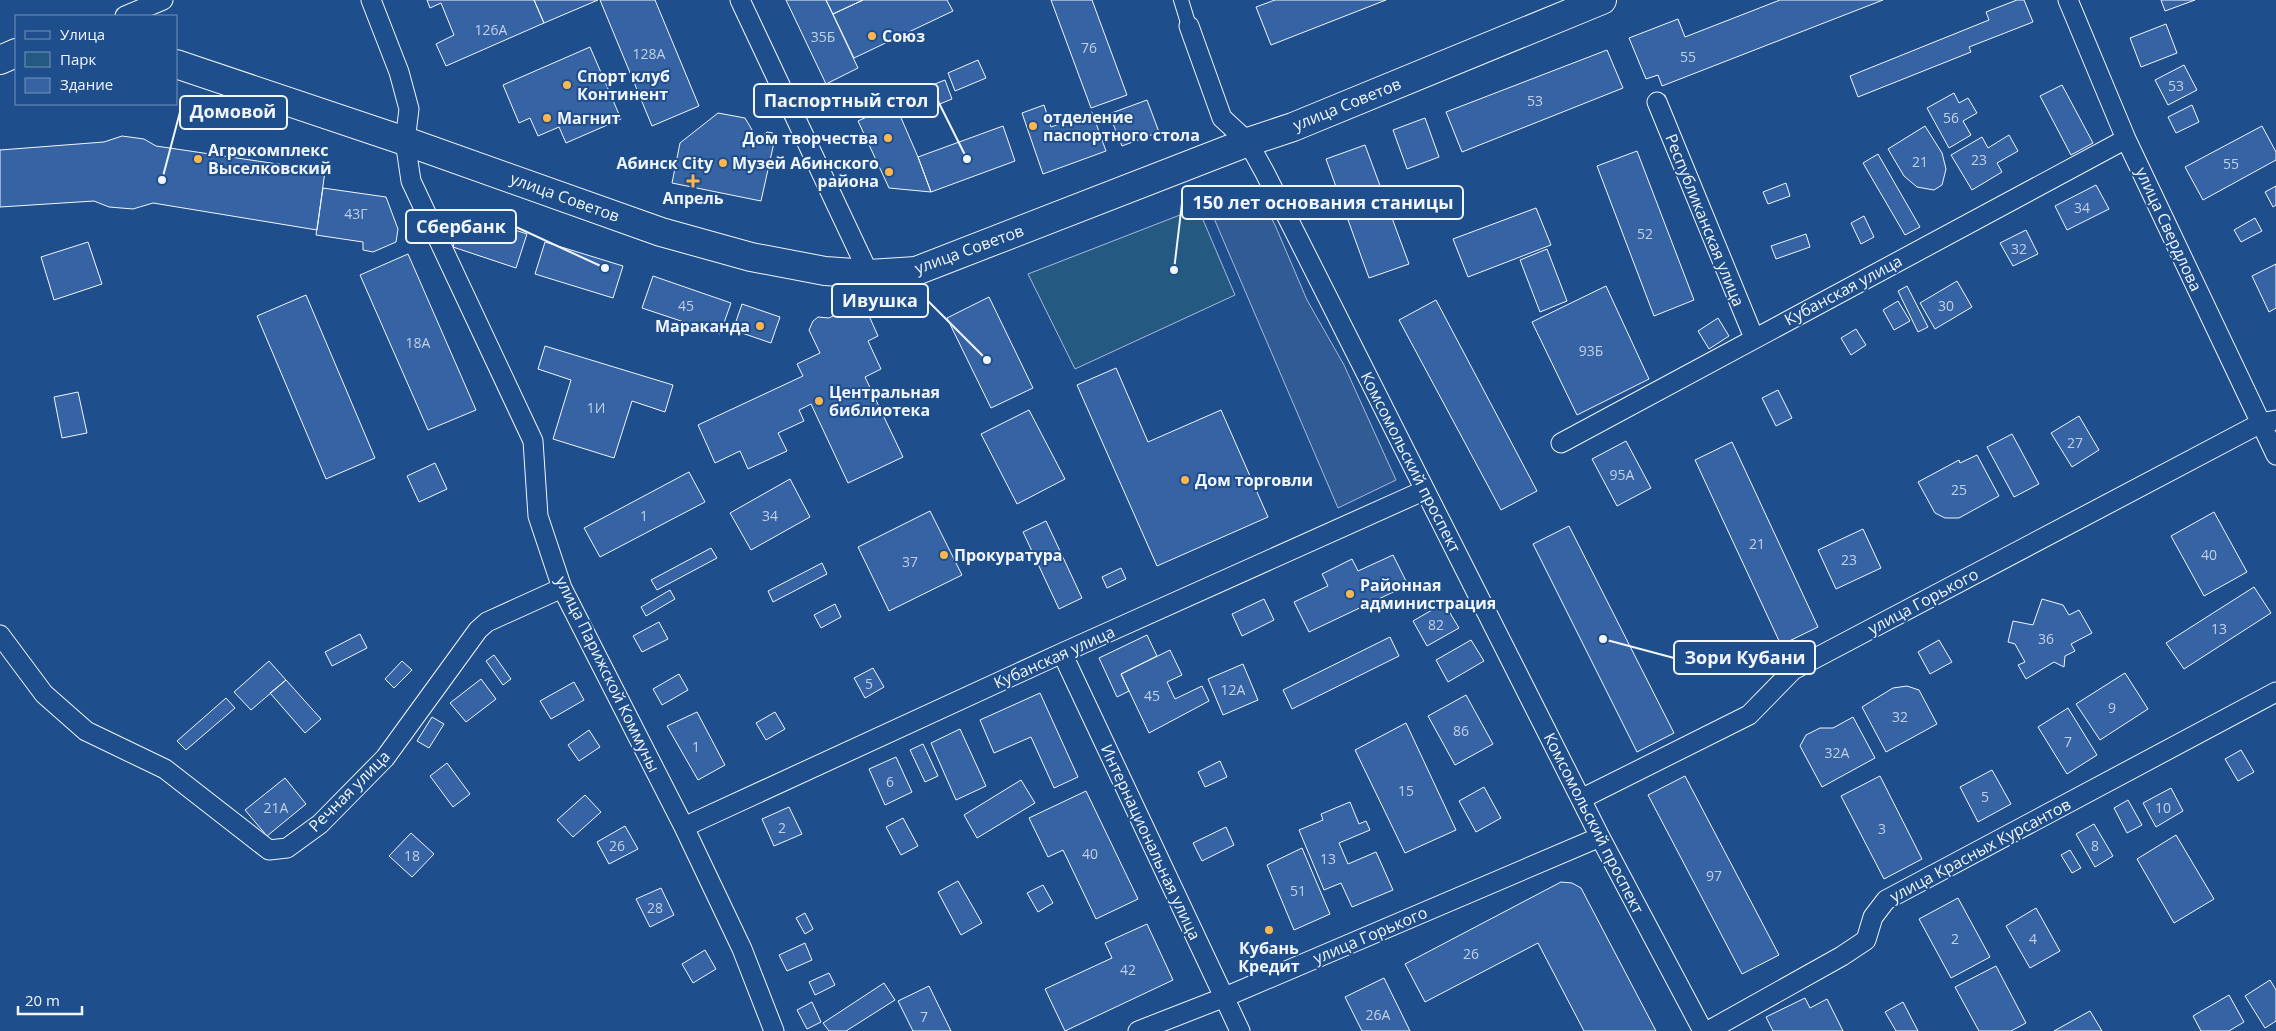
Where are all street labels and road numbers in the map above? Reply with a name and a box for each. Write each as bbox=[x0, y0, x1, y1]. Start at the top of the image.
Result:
street label: улица Советов bbox=[1290, 72, 1404, 136]
street label: Республиканская улица bbox=[1660, 130, 1750, 310]
street label: улица Свердлова bbox=[2131, 163, 2207, 295]
street label: улица Советов bbox=[507, 167, 623, 227]
street label: улица Советов bbox=[911, 219, 1027, 279]
street label: Кубанская улица bbox=[1780, 250, 1906, 330]
street label: Комсомольский проспект bbox=[1356, 368, 1467, 557]
street label: улица Горького bbox=[1864, 563, 1982, 639]
street label: улица Парижской Коммуны bbox=[551, 572, 665, 776]
street label: Кубанская улица bbox=[990, 620, 1118, 694]
street label: Комсомольский проспект bbox=[1539, 729, 1650, 918]
street label: Интернациональная улица bbox=[1096, 741, 1206, 943]
street label: Речная улица bbox=[304, 746, 394, 836]
street label: улица Красных Курсантов bbox=[1886, 793, 2074, 907]
street label: улица Горького bbox=[1310, 901, 1430, 969]

